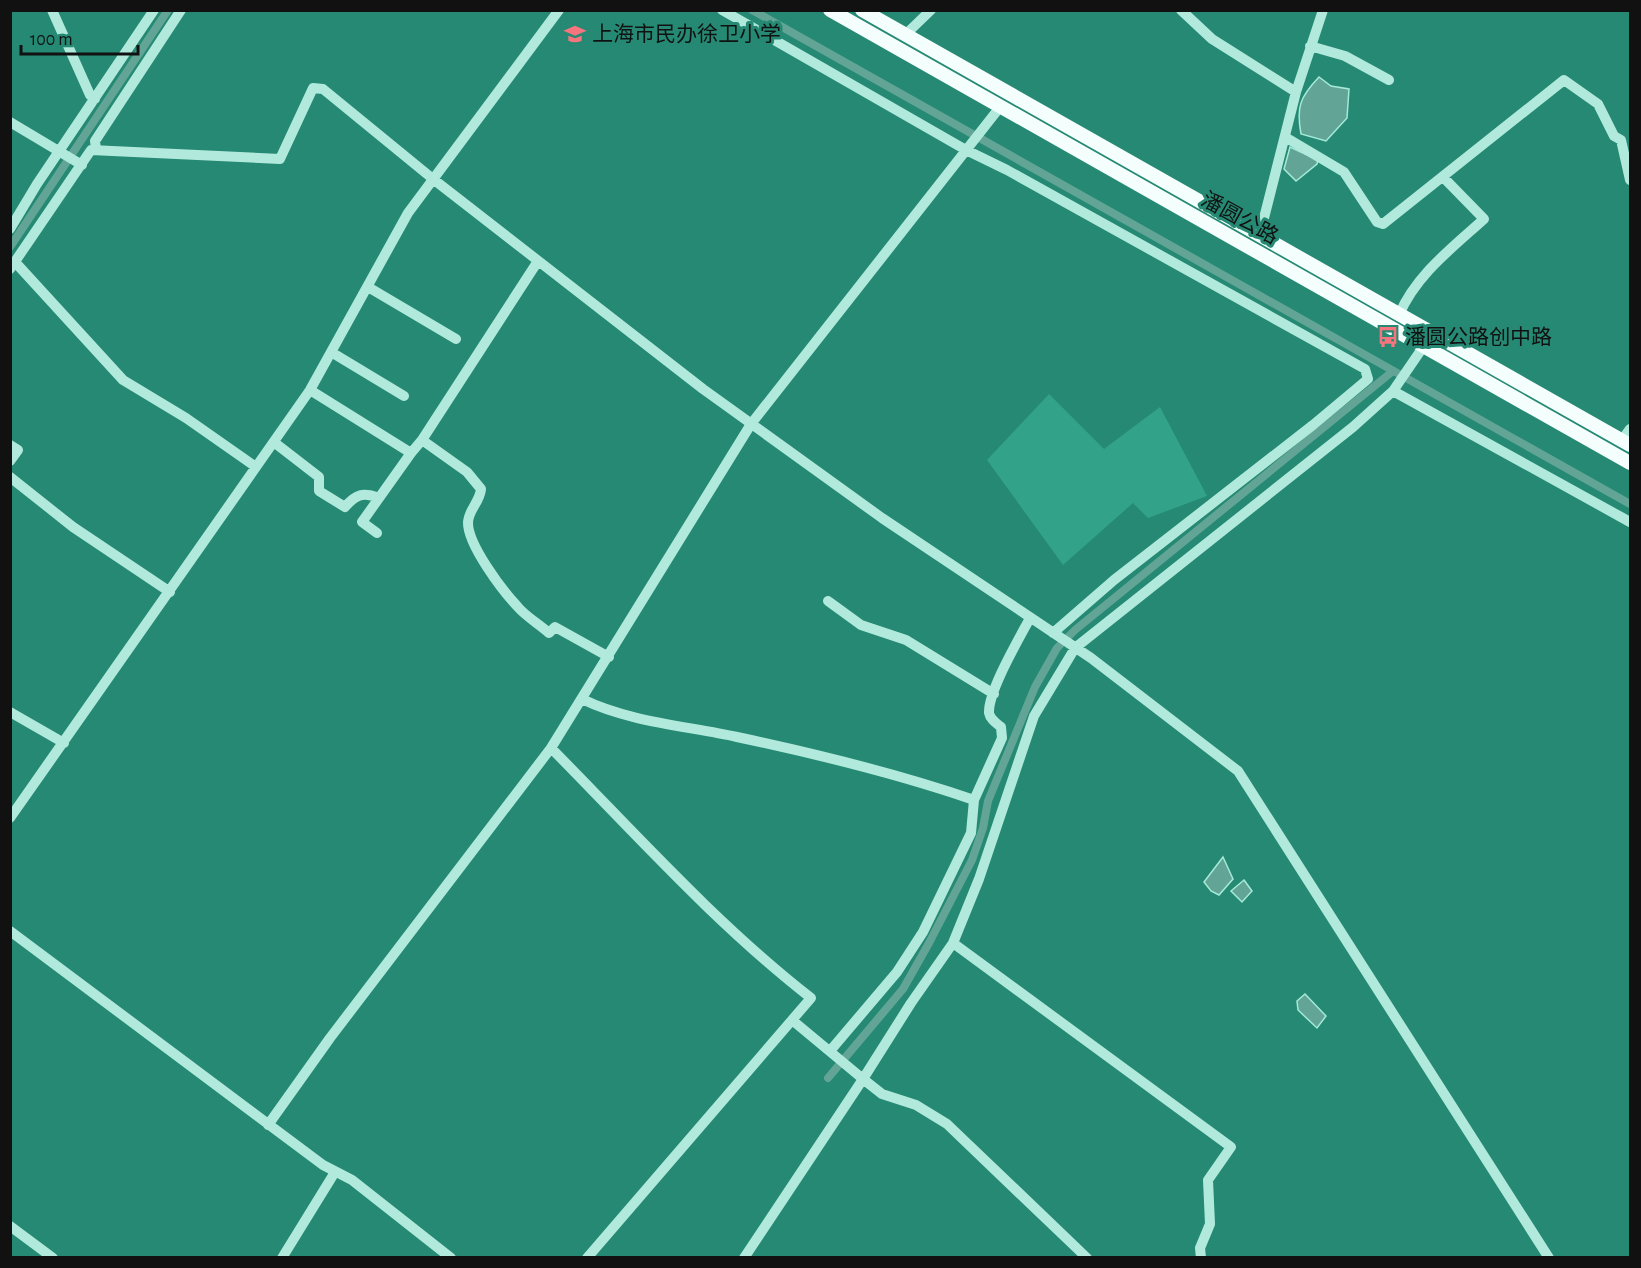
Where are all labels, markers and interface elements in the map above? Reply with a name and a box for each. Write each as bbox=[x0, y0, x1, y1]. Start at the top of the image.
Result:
scale bar bbox=[21, 18, 138, 56]
school or university icon: 上海市民办徐卫小学 bbox=[563, 22, 587, 46]
place label: 上海市民办徐卫小学 bbox=[592, 23, 781, 45]
text: 100 m bbox=[30, 31, 73, 49]
street label: 潘圆公路 bbox=[1198, 188, 1282, 248]
bus stop icon: 潘圆公路创中路 bbox=[1376, 325, 1400, 349]
place label: 潘圆公路创中路 bbox=[1405, 326, 1552, 348]

